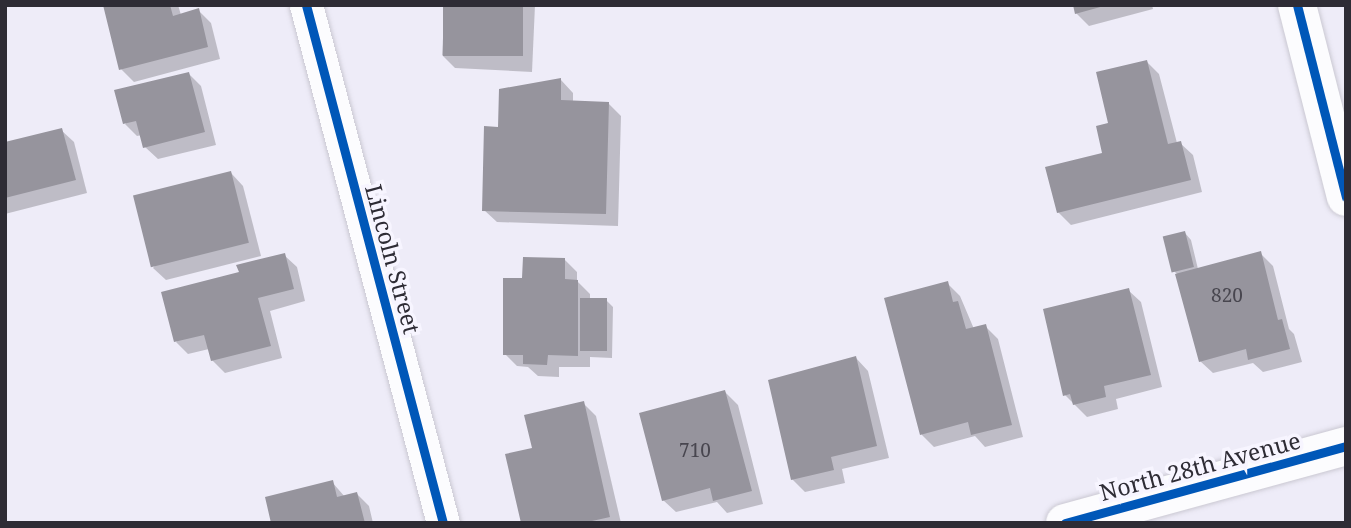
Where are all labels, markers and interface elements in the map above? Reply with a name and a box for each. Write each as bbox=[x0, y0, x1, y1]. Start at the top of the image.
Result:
street label: Lincoln Street bbox=[360, 181, 426, 337]
house number: 820 bbox=[1211, 285, 1243, 307]
street label: North 28th Avenue bbox=[1096, 426, 1304, 506]
house number: 710 bbox=[679, 440, 711, 462]

